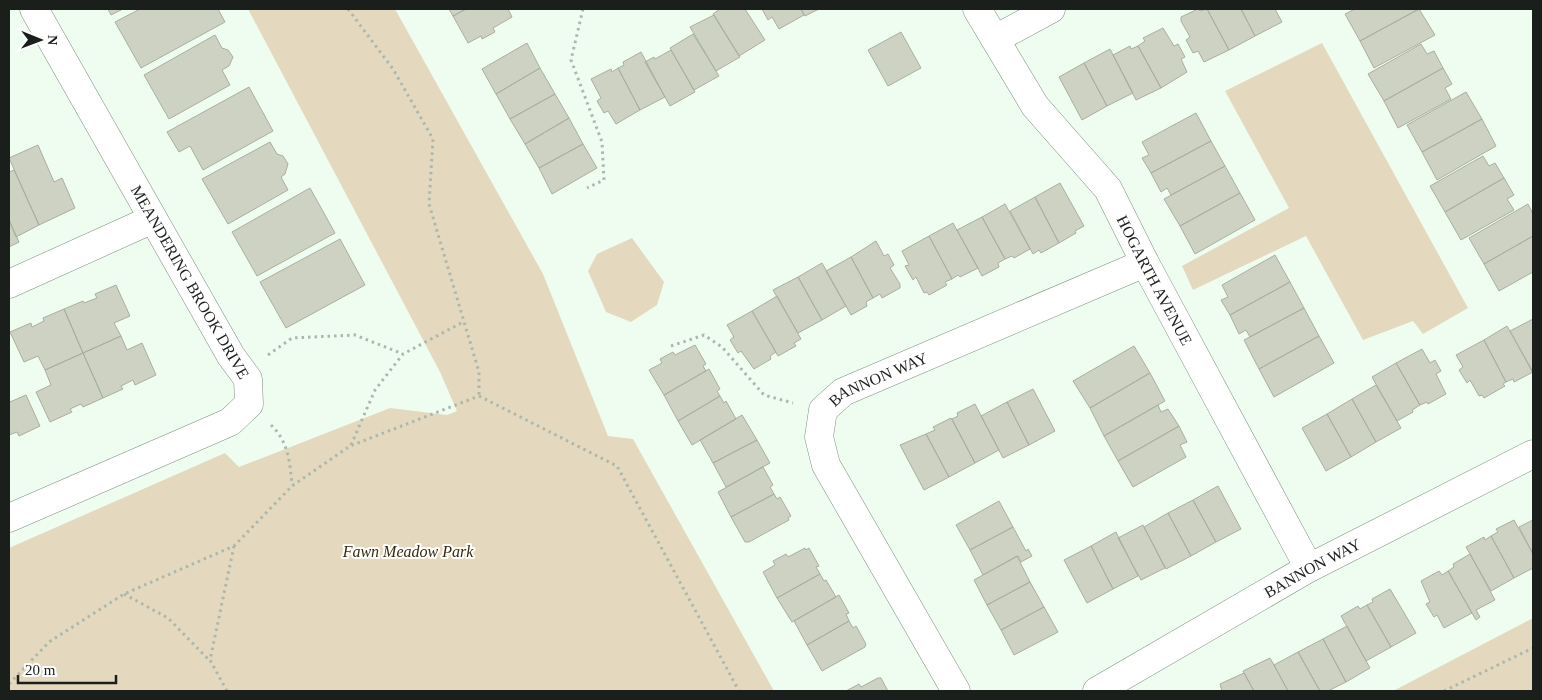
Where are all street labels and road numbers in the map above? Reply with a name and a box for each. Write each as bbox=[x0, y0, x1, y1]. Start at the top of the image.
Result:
street label: MEANDERING BROOK DRIVE bbox=[128, 182, 252, 382]
street label: HOGARTH AVENUE bbox=[1114, 212, 1196, 348]
street label: BANNON WAY bbox=[825, 348, 930, 409]
street label: BANNON WAY bbox=[1261, 535, 1364, 601]

